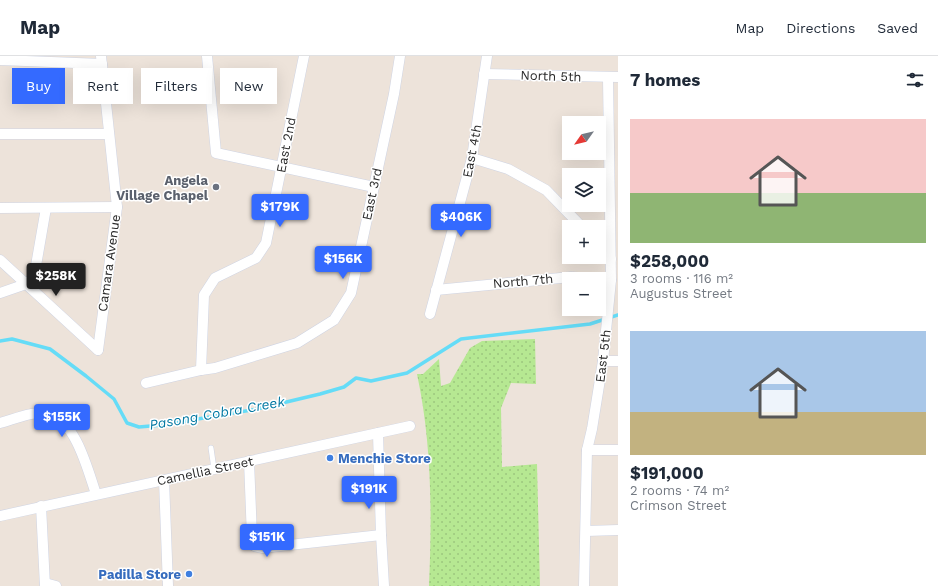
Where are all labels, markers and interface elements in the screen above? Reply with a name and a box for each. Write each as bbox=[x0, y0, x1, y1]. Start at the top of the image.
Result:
text: Map bbox=[20, 16, 60, 39]
text: Map bbox=[736, 20, 764, 36]
text: Directions bbox=[786, 20, 855, 36]
text: Saved bbox=[877, 20, 918, 36]
street label: North 5th bbox=[520, 67, 582, 85]
chip: Buy bbox=[12, 68, 65, 104]
chip: Rent bbox=[73, 68, 133, 104]
chip: Filters bbox=[141, 68, 212, 104]
chip: New bbox=[220, 68, 277, 104]
icon: filters bbox=[904, 69, 926, 91]
text: 7 homes bbox=[630, 70, 700, 90]
street label: East 2nd bbox=[273, 116, 299, 174]
north arrow bbox=[562, 116, 606, 160]
map controls bbox=[562, 116, 606, 316]
street label: East 4th bbox=[460, 123, 484, 179]
icon: home bbox=[742, 145, 814, 217]
street label: East 3rd bbox=[359, 166, 385, 222]
button: layers bbox=[562, 168, 606, 212]
place label: Angela Village Chapel bbox=[116, 173, 209, 203]
marker: Angela Village Chapel bbox=[211, 182, 221, 192]
pin: $179K bbox=[252, 194, 308, 228]
text: $179K bbox=[261, 199, 299, 214]
pin: $406K bbox=[433, 204, 489, 238]
text: $406K bbox=[440, 209, 482, 224]
street label: Camara Avenue bbox=[95, 213, 123, 313]
button: + bbox=[562, 220, 606, 264]
pin: $156K bbox=[315, 246, 371, 280]
text: $156K bbox=[324, 251, 362, 266]
text: $258,000 bbox=[630, 251, 709, 271]
pin: $258K bbox=[28, 263, 84, 297]
text: $258K bbox=[36, 268, 76, 283]
street label: North 7th bbox=[492, 271, 554, 291]
text: 3 rooms · 116 m² bbox=[630, 271, 733, 286]
button: − bbox=[562, 272, 606, 316]
text: Augustus Street bbox=[630, 286, 732, 301]
street label: East 5th bbox=[592, 329, 614, 383]
icon: home bbox=[742, 357, 814, 429]
water label: Pasong Cobra Creek bbox=[148, 393, 286, 433]
pin: $155K bbox=[34, 404, 90, 438]
text: $155K bbox=[43, 409, 81, 424]
place label: Menchie Store bbox=[338, 451, 431, 466]
street label: Camellia Street bbox=[155, 453, 255, 489]
marker: Menchie Store bbox=[325, 453, 335, 463]
text: $191,000 bbox=[630, 463, 704, 483]
pin: $191K bbox=[341, 476, 397, 510]
text: $191K bbox=[351, 481, 387, 496]
text: 2 rooms · 74 m² bbox=[630, 483, 729, 498]
text: Crimson Street bbox=[630, 498, 726, 513]
pin: $151K bbox=[239, 524, 295, 558]
text: $151K bbox=[249, 529, 285, 544]
place label: Padilla Store bbox=[98, 567, 181, 582]
marker: Padilla Store bbox=[184, 569, 194, 579]

